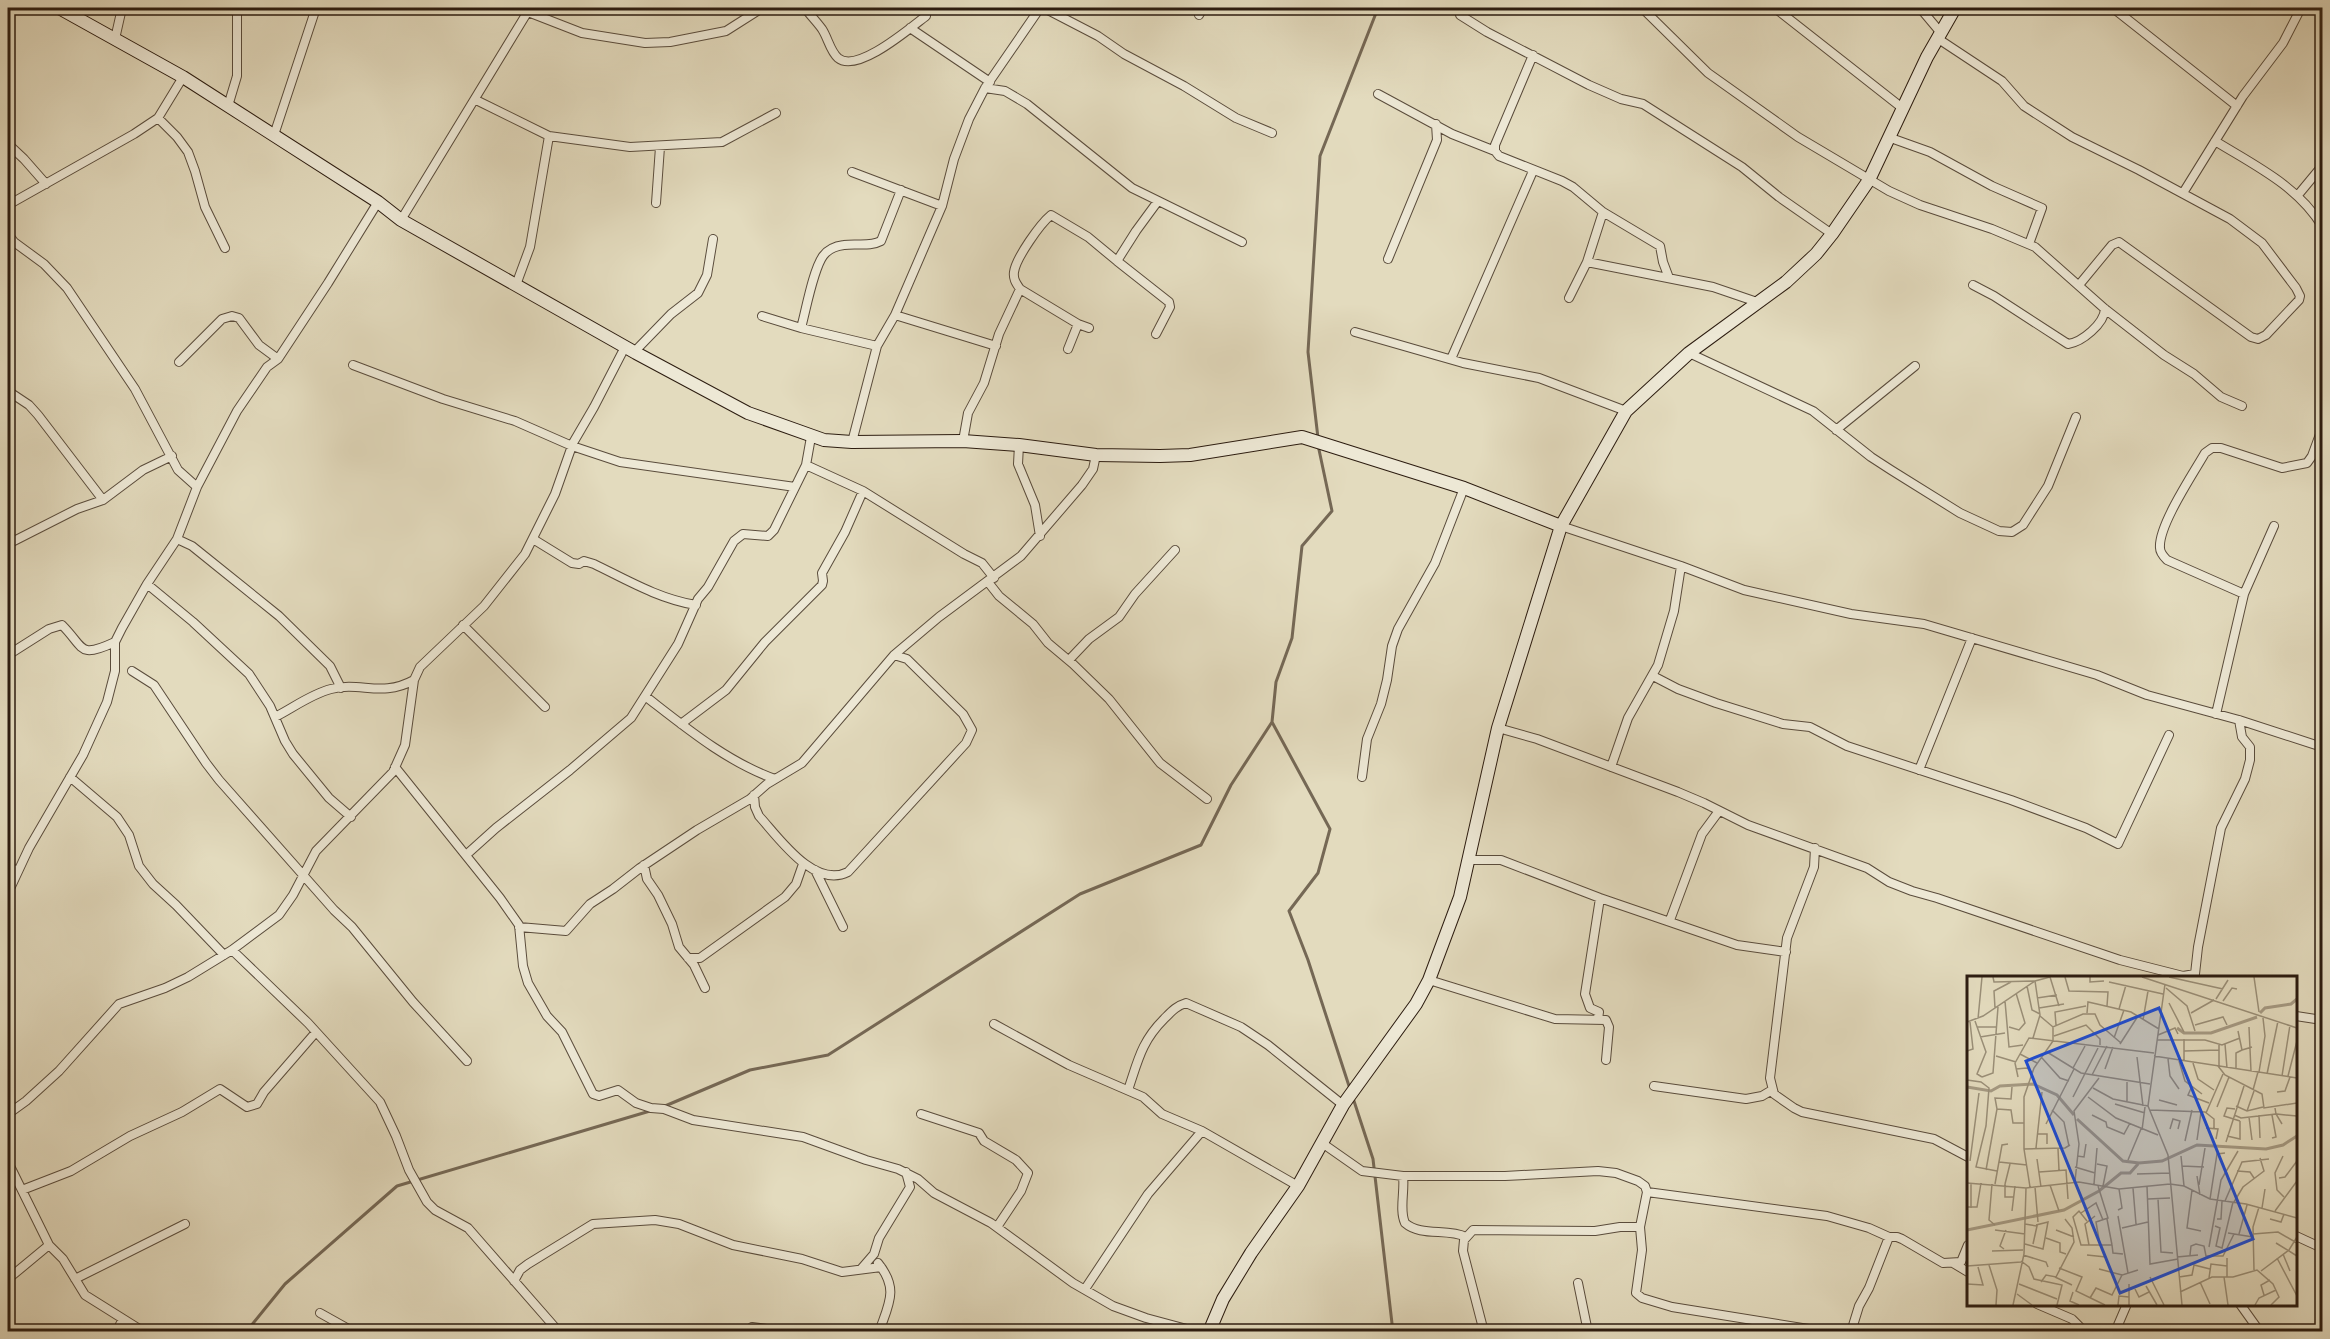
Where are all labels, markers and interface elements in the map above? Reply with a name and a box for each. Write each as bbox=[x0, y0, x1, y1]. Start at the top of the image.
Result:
inset map bbox=[1967, 976, 2297, 1306]

